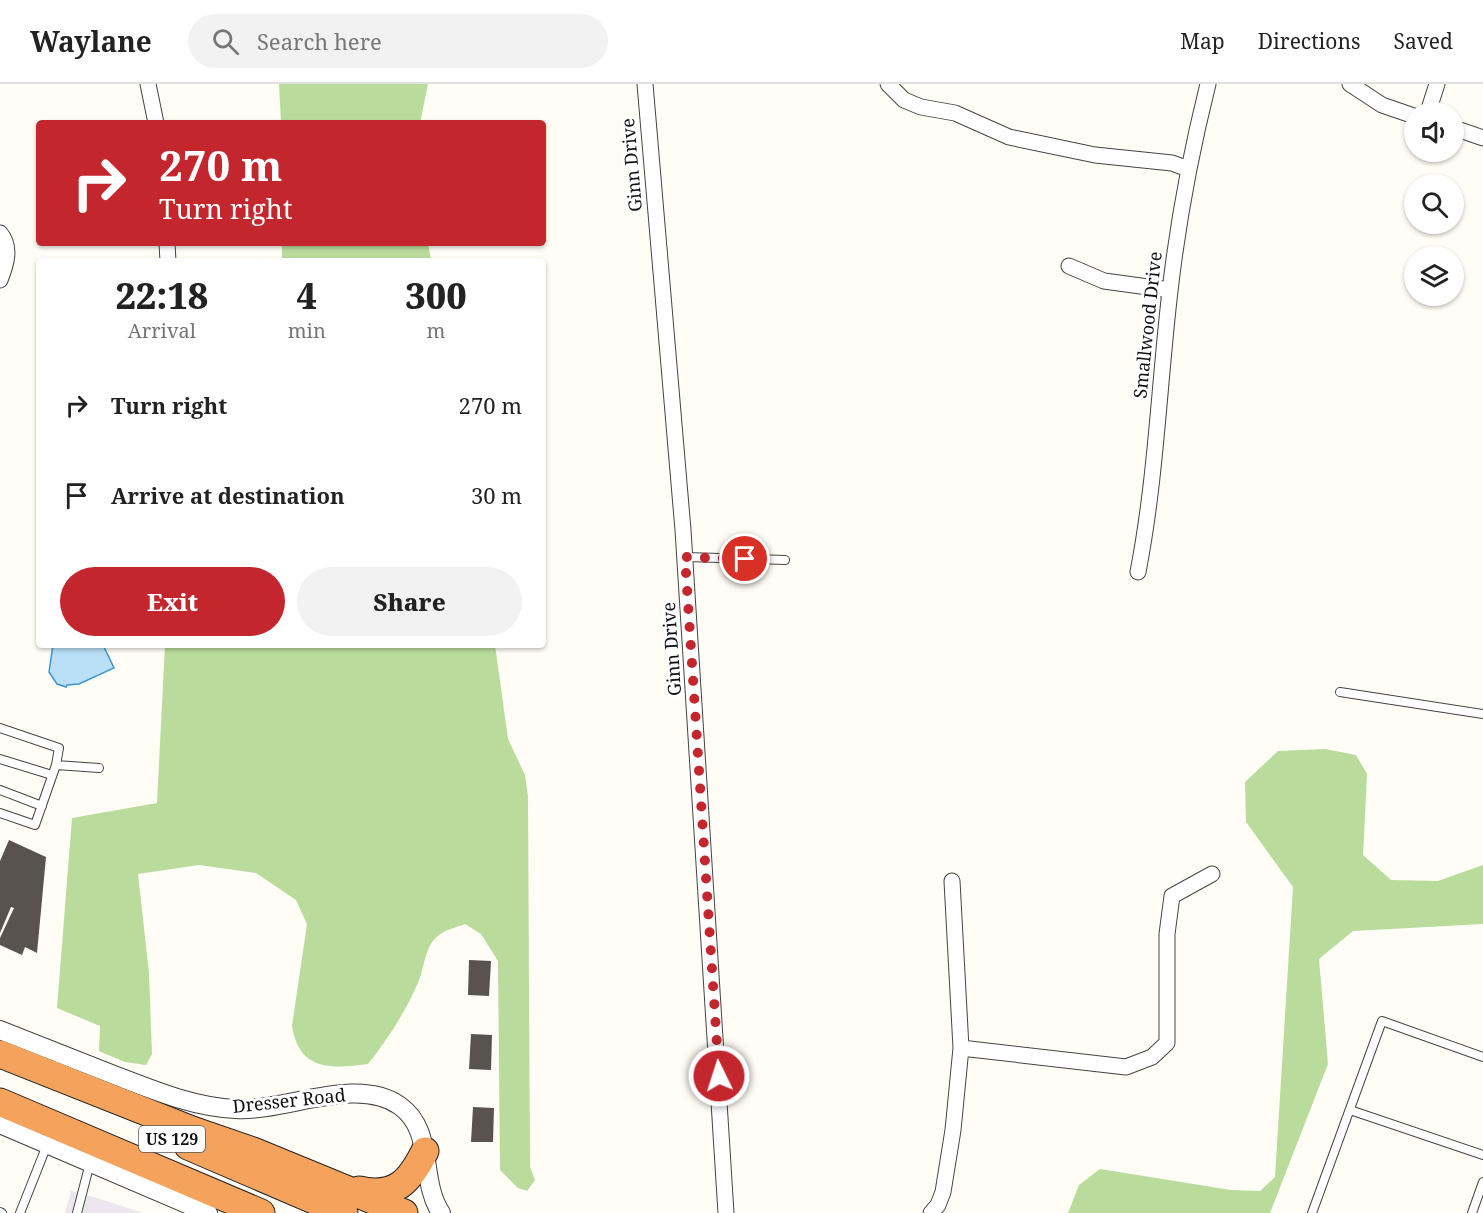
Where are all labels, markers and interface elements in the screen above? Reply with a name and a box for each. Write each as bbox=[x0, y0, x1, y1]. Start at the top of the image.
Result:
search box bbox=[188, 14, 608, 68]
text: Waylane bbox=[30, 22, 152, 60]
icon: search bbox=[209, 25, 242, 58]
text: Search here bbox=[257, 26, 382, 56]
text: Map bbox=[1180, 27, 1225, 55]
text: Directions bbox=[1258, 27, 1360, 55]
text: Saved bbox=[1393, 27, 1453, 55]
map controls bbox=[1404, 102, 1464, 306]
button: sound bbox=[1404, 102, 1464, 162]
street label: Ginn Drive bbox=[615, 117, 647, 213]
text: 270 m bbox=[159, 136, 283, 193]
icon: right bbox=[60, 144, 138, 222]
button: search bbox=[1404, 174, 1464, 234]
text: Turn right bbox=[159, 190, 292, 227]
button: layers bbox=[1404, 246, 1464, 306]
street label: Smallwood Drive bbox=[1127, 250, 1167, 399]
text: 22:18 bbox=[115, 271, 208, 320]
text: 4 bbox=[297, 271, 317, 320]
text: 300 bbox=[405, 271, 467, 320]
text: Arrival bbox=[128, 317, 196, 344]
text: min bbox=[288, 317, 326, 344]
text: m bbox=[427, 317, 445, 344]
icon: right bbox=[60, 389, 93, 422]
text: Turn right bbox=[111, 390, 227, 420]
text: 270 m bbox=[459, 390, 522, 420]
icon: arrive bbox=[60, 479, 93, 512]
text: Arrive at destination bbox=[111, 480, 345, 510]
text: 30 m bbox=[471, 480, 522, 510]
pin bbox=[719, 533, 770, 584]
icon: arrive bbox=[728, 542, 761, 575]
button: Exit bbox=[60, 567, 285, 636]
button: Share bbox=[297, 567, 522, 636]
street label: Ginn Drive bbox=[656, 601, 686, 697]
position arrow bbox=[687, 1044, 751, 1108]
street label: Dresser Road bbox=[231, 1082, 347, 1118]
road number: US 129 bbox=[139, 1126, 205, 1152]

